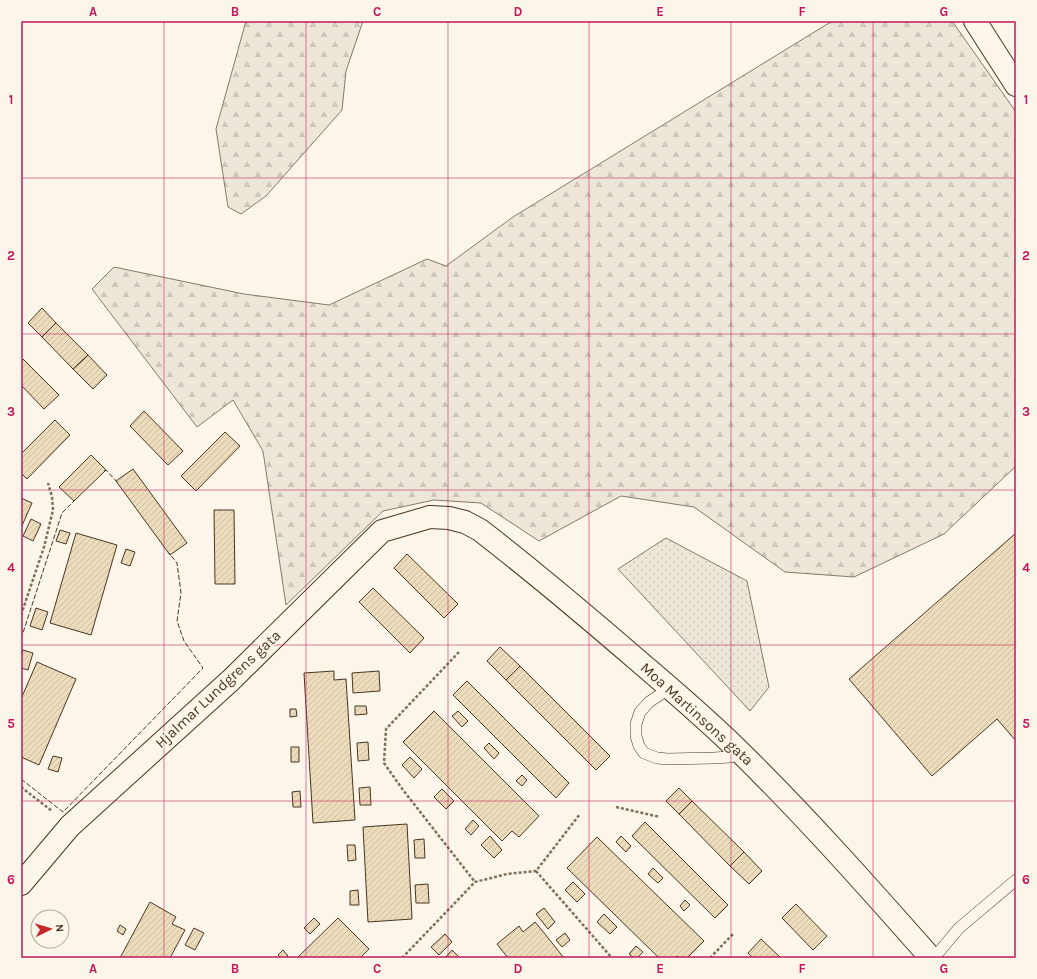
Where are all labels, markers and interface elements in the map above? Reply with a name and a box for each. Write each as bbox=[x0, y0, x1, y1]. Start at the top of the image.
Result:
text: A bbox=[89, 4, 97, 19]
text: B bbox=[231, 4, 239, 19]
text: C bbox=[373, 4, 381, 19]
text: D bbox=[514, 4, 523, 19]
text: E bbox=[656, 4, 664, 19]
text: F bbox=[798, 4, 806, 19]
text: G bbox=[940, 4, 948, 19]
text: 1 bbox=[9, 92, 13, 107]
text: 1 bbox=[1024, 92, 1028, 107]
text: 2 bbox=[7, 248, 15, 263]
text: 2 bbox=[1022, 248, 1030, 263]
text: 3 bbox=[7, 404, 15, 419]
text: 3 bbox=[1022, 404, 1030, 419]
text: 4 bbox=[7, 560, 15, 575]
text: 4 bbox=[1022, 560, 1030, 575]
street label: Hjalmar Lundgrens gata bbox=[151, 626, 285, 752]
street label: Moa Martinsons gata bbox=[637, 659, 757, 769]
text: 5 bbox=[7, 716, 15, 731]
text: 5 bbox=[1022, 716, 1030, 731]
text: 6 bbox=[7, 872, 15, 887]
text: 6 bbox=[1022, 872, 1030, 887]
north arrow bbox=[30, 909, 70, 949]
text: N bbox=[53, 924, 66, 933]
text: A bbox=[89, 961, 97, 976]
text: B bbox=[231, 961, 239, 976]
text: C bbox=[373, 961, 381, 976]
text: D bbox=[514, 961, 523, 976]
text: E bbox=[656, 961, 664, 976]
text: F bbox=[798, 961, 806, 976]
text: G bbox=[940, 961, 948, 976]

